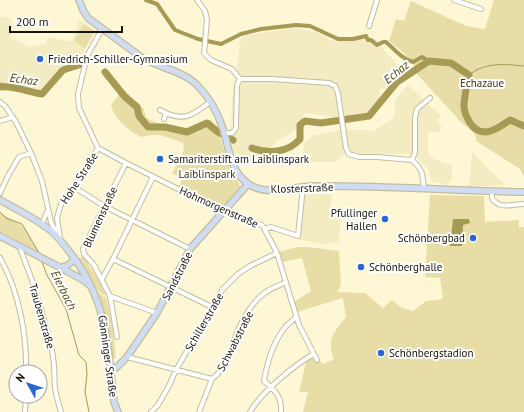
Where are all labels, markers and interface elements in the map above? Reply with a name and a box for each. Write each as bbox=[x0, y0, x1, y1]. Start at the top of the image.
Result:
scale bar bbox=[10, 8, 122, 34]
text: 200 m bbox=[16, 14, 49, 29]
place label: Friedrich-Schiller-Gymnasium bbox=[48, 52, 188, 66]
marker: Friedrich-Schiller-Gymnasium bbox=[35, 54, 45, 64]
water label: Echaz bbox=[380, 57, 412, 87]
water label: Echaz bbox=[9, 70, 40, 89]
park label: Echazaue bbox=[460, 76, 505, 90]
street label: Hohe Straße bbox=[57, 149, 101, 206]
place label: Samariterstift am Laiblinspark bbox=[168, 152, 310, 166]
marker: Samariterstift am Laiblinspark bbox=[155, 154, 165, 164]
park label: Laiblinspark bbox=[178, 167, 236, 181]
street label: Klosterstraße bbox=[270, 180, 334, 196]
street label: Hohmorgenstraße bbox=[177, 183, 261, 231]
street label: Blumenstraße bbox=[80, 184, 120, 250]
place label: Pfullinger Hallen bbox=[331, 206, 377, 233]
marker: Pfullinger Hallen bbox=[380, 214, 390, 224]
place label: Schönbergbad bbox=[398, 231, 465, 245]
marker: Schönbergbad bbox=[468, 233, 478, 243]
street label: Sandstraße bbox=[159, 249, 195, 303]
place label: Schönberghalle bbox=[369, 260, 443, 274]
marker: Schönberghalle bbox=[356, 262, 366, 272]
water label: Eierbach bbox=[48, 268, 80, 312]
street label: Traubenstraße bbox=[26, 282, 58, 351]
street label: Schillerstraße bbox=[182, 290, 227, 354]
street label: Schwabstraße bbox=[214, 308, 256, 374]
street label: Gönninger Straße bbox=[95, 314, 121, 398]
place label: Schönbergstadion bbox=[389, 346, 474, 360]
marker: Schönbergstadion bbox=[376, 348, 386, 358]
north arrow bbox=[8, 364, 48, 404]
text: N bbox=[13, 370, 28, 385]

